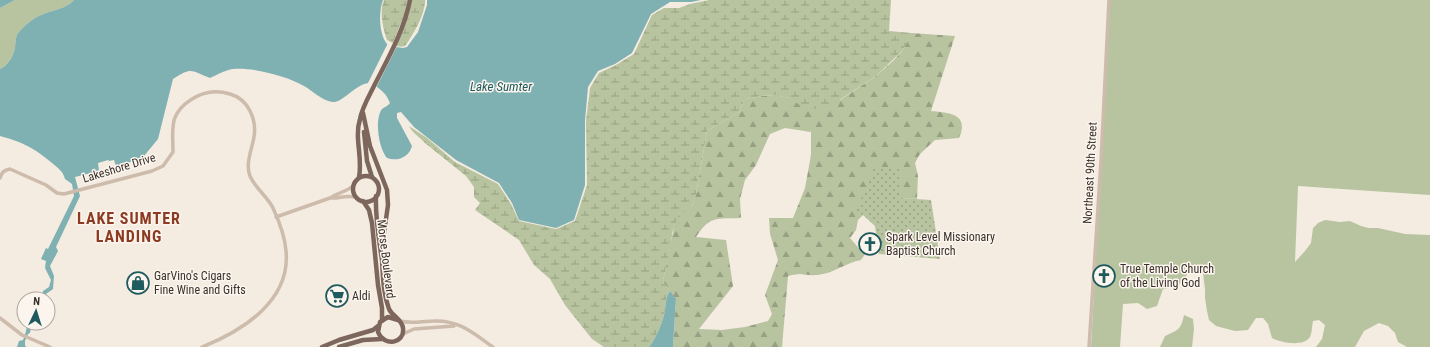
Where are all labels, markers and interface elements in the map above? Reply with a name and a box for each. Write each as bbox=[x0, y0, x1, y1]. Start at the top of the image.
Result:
water label: Lake Sumter bbox=[470, 79, 533, 94]
street label: Northeast 90th Street bbox=[1080, 121, 1100, 224]
street label: Lakeshore Drive bbox=[81, 150, 158, 186]
district label: LAKE SUMTER LANDING bbox=[77, 209, 181, 246]
street label: Morse Boulevard bbox=[374, 219, 398, 299]
place label: Spark Level Missionary Baptist Church bbox=[886, 230, 995, 258]
church icon: Spark Level Missionary Baptist Church bbox=[857, 231, 883, 257]
place label: True Temple Church of the Living God bbox=[1120, 262, 1214, 290]
church icon: True Temple Church of the Living God bbox=[1091, 263, 1117, 289]
place label: GarVino's Cigars Fine Wine and Gifts bbox=[154, 269, 246, 297]
shop icon: GarVino's Cigars Fine Wine and Gifts bbox=[125, 270, 151, 296]
supermarket icon: Aldi bbox=[324, 283, 350, 309]
place label: Aldi bbox=[352, 289, 370, 303]
north arrow bbox=[16, 291, 56, 331]
text: N bbox=[33, 295, 41, 308]

